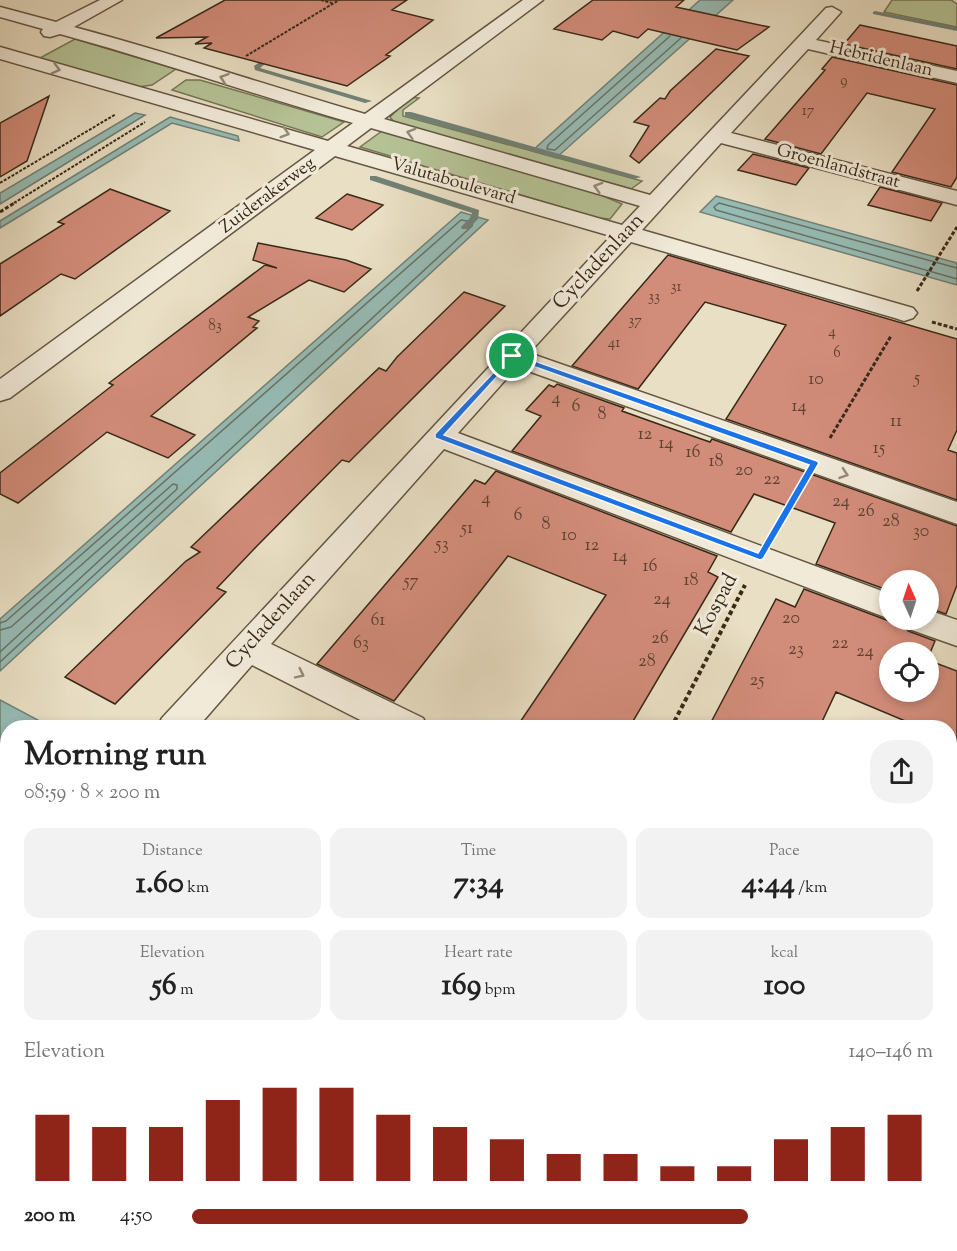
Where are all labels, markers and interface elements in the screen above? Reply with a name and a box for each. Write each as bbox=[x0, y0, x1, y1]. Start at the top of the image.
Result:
street label: Hebridenlaan bbox=[827, 35, 936, 85]
one-way arrow bbox=[50, 62, 61, 74]
house number: 9 bbox=[840, 71, 848, 92]
one-way arrow bbox=[219, 73, 230, 86]
house number: 17 bbox=[802, 101, 815, 122]
one-way arrow bbox=[279, 126, 289, 138]
one-way arrow bbox=[406, 128, 417, 140]
street label: Groenlandstraat bbox=[773, 138, 903, 196]
street label: Zuiderakerweg bbox=[215, 151, 321, 241]
street label: Valutaboulevard bbox=[388, 152, 518, 212]
one-way arrow bbox=[594, 182, 604, 194]
street label: Cycladenlaan bbox=[546, 207, 652, 317]
house number: 31 bbox=[670, 277, 682, 298]
house number: 33 bbox=[648, 287, 660, 308]
house number: 37 bbox=[628, 311, 642, 332]
house number: 83 bbox=[208, 316, 222, 337]
house number: 4 bbox=[828, 322, 836, 343]
pin bbox=[486, 330, 537, 381]
house number: 41 bbox=[608, 333, 620, 354]
icon: arrive bbox=[495, 339, 528, 372]
house number: 6 bbox=[833, 343, 841, 364]
house number: 5 bbox=[913, 366, 920, 392]
house number: 10 bbox=[808, 367, 824, 393]
house number: 4 bbox=[551, 386, 561, 412]
house number: 6 bbox=[572, 394, 581, 420]
house number: 14 bbox=[791, 394, 807, 420]
house number: 8 bbox=[598, 402, 607, 428]
house number: 11 bbox=[890, 409, 902, 435]
house number: 12 bbox=[638, 422, 653, 448]
house number: 14 bbox=[658, 431, 674, 457]
house number: 15 bbox=[873, 436, 885, 462]
house number: 16 bbox=[685, 440, 701, 466]
house number: 18 bbox=[708, 449, 724, 475]
house number: 20 bbox=[735, 458, 753, 484]
one-way arrow bbox=[838, 466, 849, 479]
house number: 22 bbox=[764, 467, 781, 493]
house number: 4 bbox=[481, 486, 491, 512]
house number: 24 bbox=[832, 489, 850, 515]
house number: 26 bbox=[857, 499, 875, 525]
house number: 6 bbox=[514, 503, 523, 529]
house number: 28 bbox=[882, 509, 900, 535]
house number: 8 bbox=[542, 512, 551, 538]
house number: 51 bbox=[460, 516, 473, 542]
house number: 30 bbox=[913, 519, 929, 545]
house number: 10 bbox=[561, 523, 577, 549]
house number: 53 bbox=[434, 532, 449, 558]
house number: 12 bbox=[585, 533, 600, 559]
house number: 14 bbox=[612, 544, 628, 570]
house number: 16 bbox=[642, 554, 658, 580]
street label: Cycladenlaan bbox=[219, 565, 323, 677]
house number: 18 bbox=[683, 568, 699, 594]
street label: Kospad bbox=[688, 568, 746, 642]
house number: 57 bbox=[402, 569, 419, 595]
north arrow bbox=[879, 570, 939, 630]
map controls bbox=[879, 570, 939, 702]
house number: 24 bbox=[653, 587, 671, 613]
house number: 20 bbox=[782, 606, 800, 632]
house number: 61 bbox=[371, 608, 385, 634]
house number: 26 bbox=[651, 626, 669, 652]
house number: 63 bbox=[353, 631, 369, 657]
house number: 22 bbox=[832, 631, 849, 657]
house number: 23 bbox=[788, 637, 804, 663]
house number: 24 bbox=[856, 639, 874, 665]
button: locate bbox=[879, 642, 939, 702]
house number: 28 bbox=[638, 649, 656, 675]
one-way arrow bbox=[294, 666, 305, 678]
house number: 25 bbox=[750, 668, 764, 694]
text: Morning run bbox=[24, 732, 206, 780]
button: share bbox=[870, 740, 933, 803]
text: 08:59 · 8 × 200 m bbox=[24, 779, 160, 808]
text: Distance bbox=[142, 840, 203, 863]
text: Time bbox=[461, 840, 496, 863]
text: Pace bbox=[769, 840, 800, 863]
text: 1.60 bbox=[136, 863, 184, 906]
text: 7:34 bbox=[453, 863, 504, 906]
text: 4:44 bbox=[742, 863, 795, 906]
text: km bbox=[184, 877, 209, 900]
text: /km bbox=[795, 877, 827, 900]
text: Elevation bbox=[140, 942, 205, 965]
text: Heart rate bbox=[444, 942, 513, 965]
text: kcal bbox=[771, 942, 798, 965]
text: 56 bbox=[152, 965, 177, 1008]
text: 169 bbox=[442, 965, 481, 1008]
text: 100 bbox=[764, 965, 805, 1008]
text: m bbox=[177, 979, 193, 1002]
text: bpm bbox=[481, 979, 515, 1002]
text: Elevation bbox=[24, 1038, 105, 1067]
text: 140–146 m bbox=[848, 1038, 933, 1067]
text: 200 m bbox=[24, 1202, 75, 1231]
text: 4:50 bbox=[120, 1202, 153, 1231]

